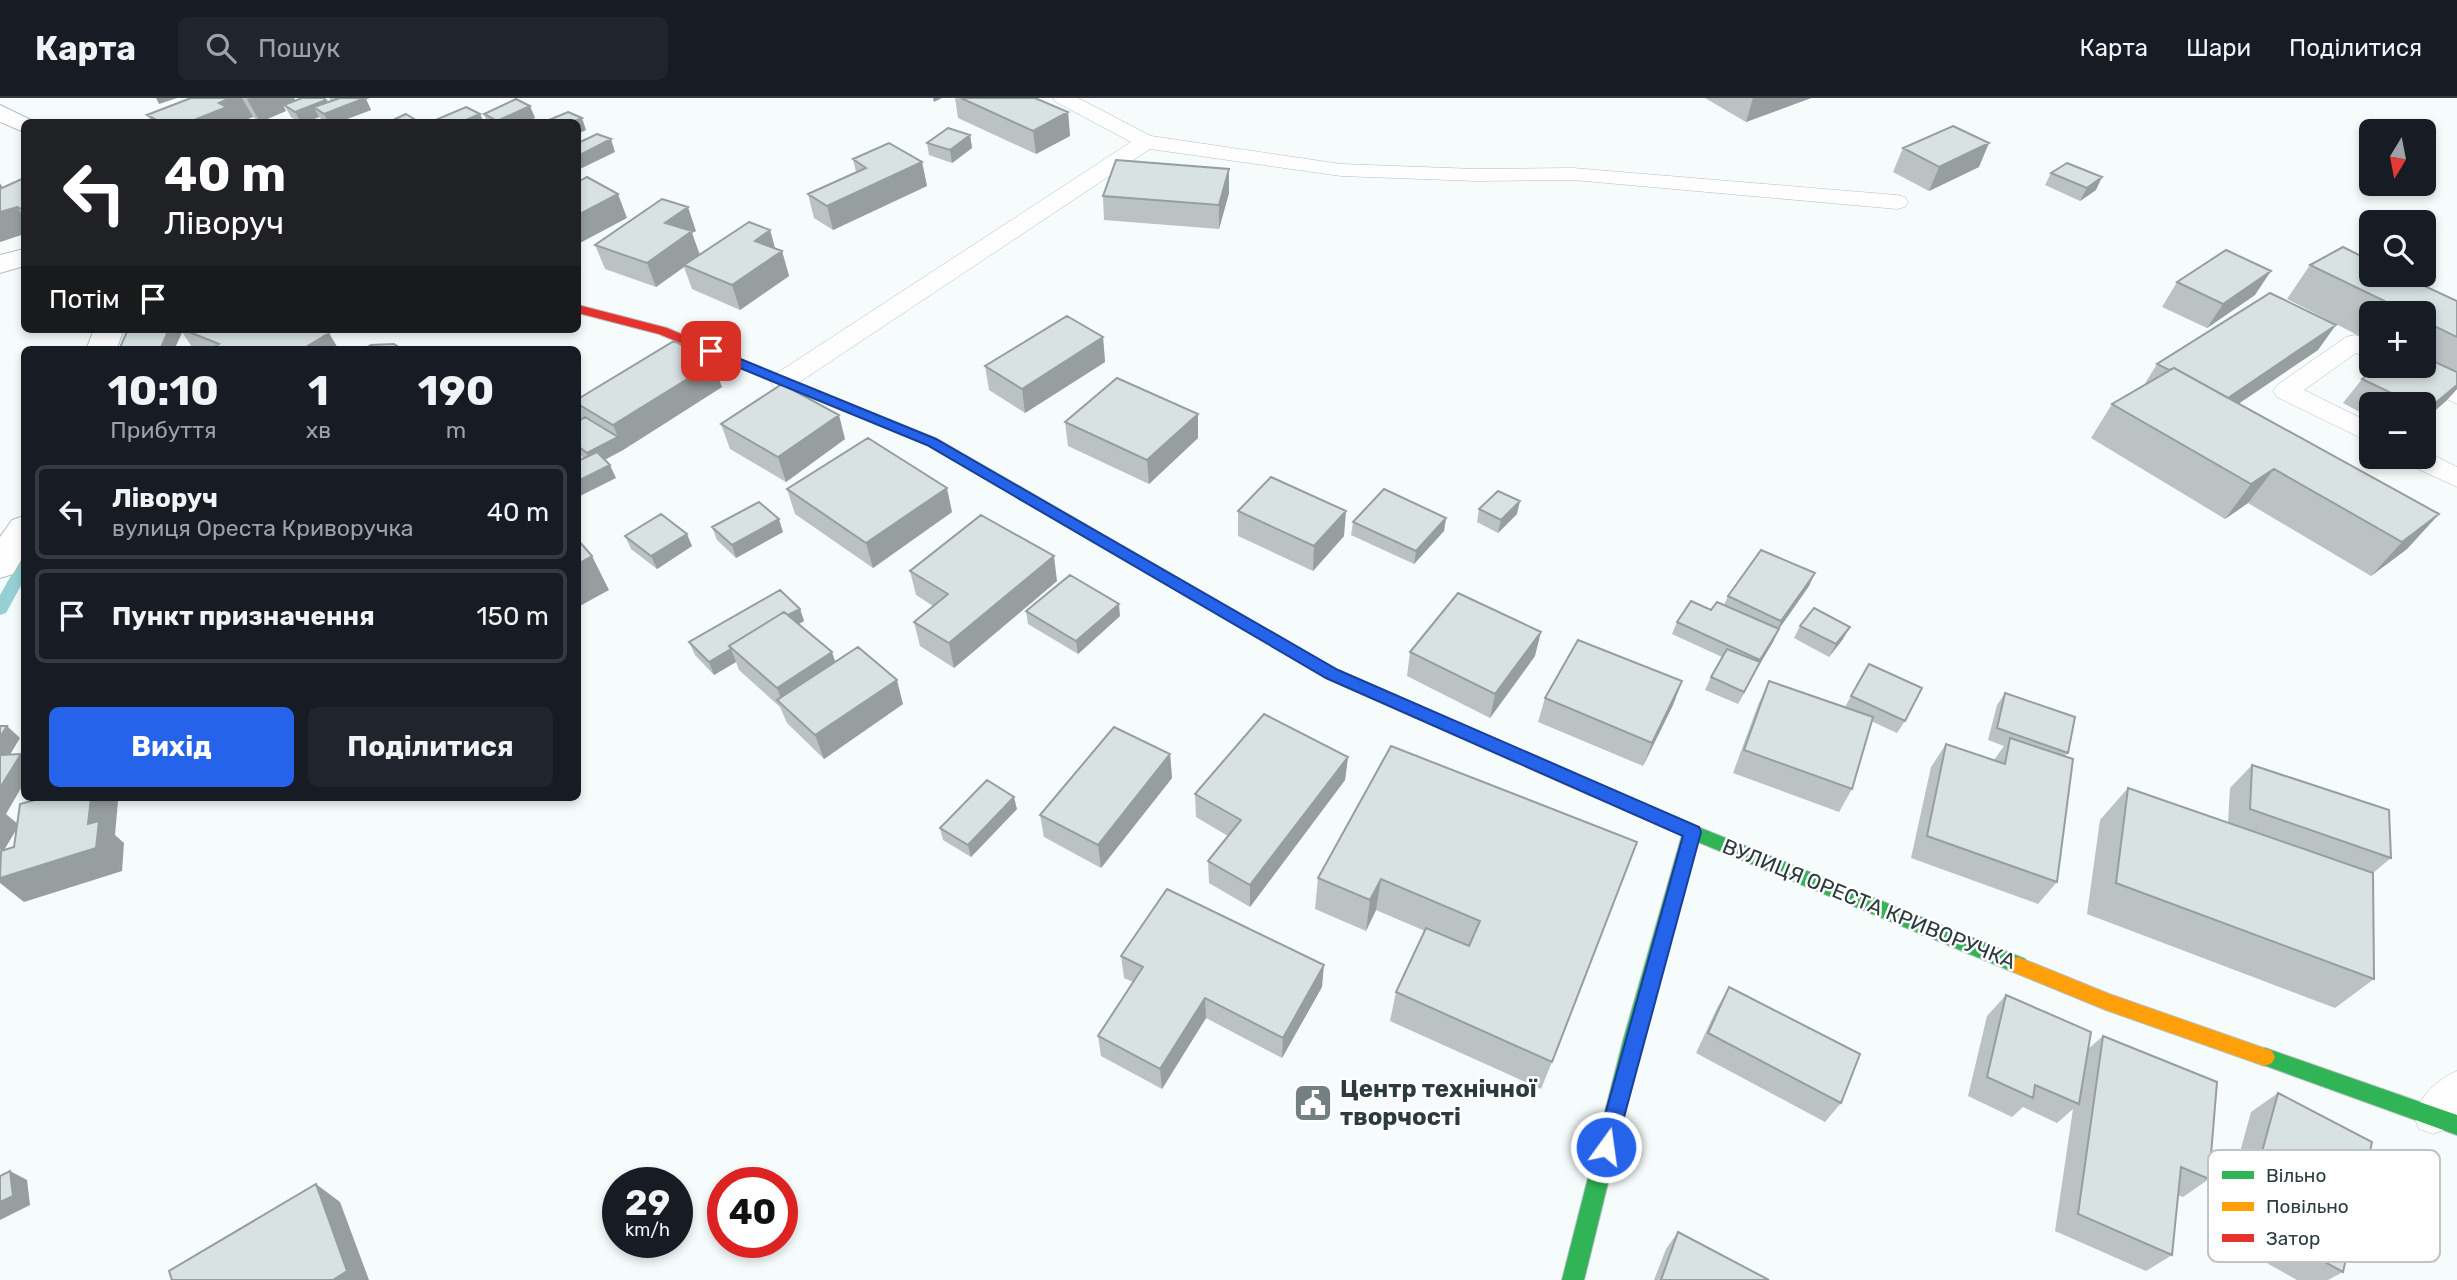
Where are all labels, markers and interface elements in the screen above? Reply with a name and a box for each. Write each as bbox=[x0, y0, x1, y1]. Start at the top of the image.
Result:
search box bbox=[178, 17, 668, 80]
text: Карта bbox=[35, 29, 136, 68]
icon: search bbox=[202, 29, 240, 67]
text: Пошук bbox=[258, 33, 340, 64]
text: Карта bbox=[2079, 34, 2148, 62]
text: Шари bbox=[2186, 34, 2251, 62]
text: Поділитися bbox=[2289, 34, 2422, 62]
north arrow bbox=[2359, 119, 2436, 196]
map controls bbox=[2359, 119, 2436, 469]
text: 40 m bbox=[164, 145, 286, 203]
icon: left bbox=[49, 147, 140, 238]
text: Ліворуч bbox=[164, 204, 284, 242]
button: search bbox=[2359, 210, 2436, 287]
icon: arrive bbox=[134, 280, 172, 318]
text: Потім bbox=[49, 284, 120, 315]
button: + bbox=[2359, 301, 2436, 378]
pin bbox=[681, 321, 741, 381]
icon: arrive bbox=[692, 332, 730, 370]
text: 10:10 bbox=[108, 366, 219, 416]
text: 1 bbox=[308, 366, 329, 416]
text: 190 bbox=[418, 366, 494, 416]
button: − bbox=[2359, 392, 2436, 469]
text: Прибуття bbox=[110, 416, 216, 444]
text: хв bbox=[306, 416, 331, 444]
text: m bbox=[446, 416, 466, 444]
text: Ліворуч bbox=[112, 483, 218, 514]
icon: left bbox=[53, 493, 91, 531]
text: 40 m bbox=[487, 497, 549, 528]
text: вулиця Ореста Криворучка bbox=[112, 514, 414, 542]
icon: arrive bbox=[53, 597, 91, 635]
text: Пункт призначення bbox=[112, 601, 375, 632]
text: 150 m bbox=[476, 601, 549, 632]
button: Вихід bbox=[49, 707, 294, 787]
button: Поділитися bbox=[308, 707, 553, 787]
street label: ВУЛИЦЯ ОРЕСТА КРИВОРУЧКА bbox=[1719, 833, 2019, 974]
place label: Центр технічної творчості bbox=[1340, 1075, 1538, 1131]
public building icon: Центр технічної творчості bbox=[1292, 1082, 1334, 1124]
position arrow bbox=[1569, 1110, 1643, 1184]
legend bbox=[2208, 1150, 2440, 1262]
text: Вільно bbox=[2266, 1164, 2326, 1187]
speed limit sign: 40 bbox=[707, 1167, 798, 1258]
text: 29 bbox=[625, 1182, 670, 1224]
text: Повільно bbox=[2266, 1195, 2349, 1218]
text: km/h bbox=[625, 1219, 670, 1241]
text: Затор bbox=[2266, 1227, 2320, 1250]

